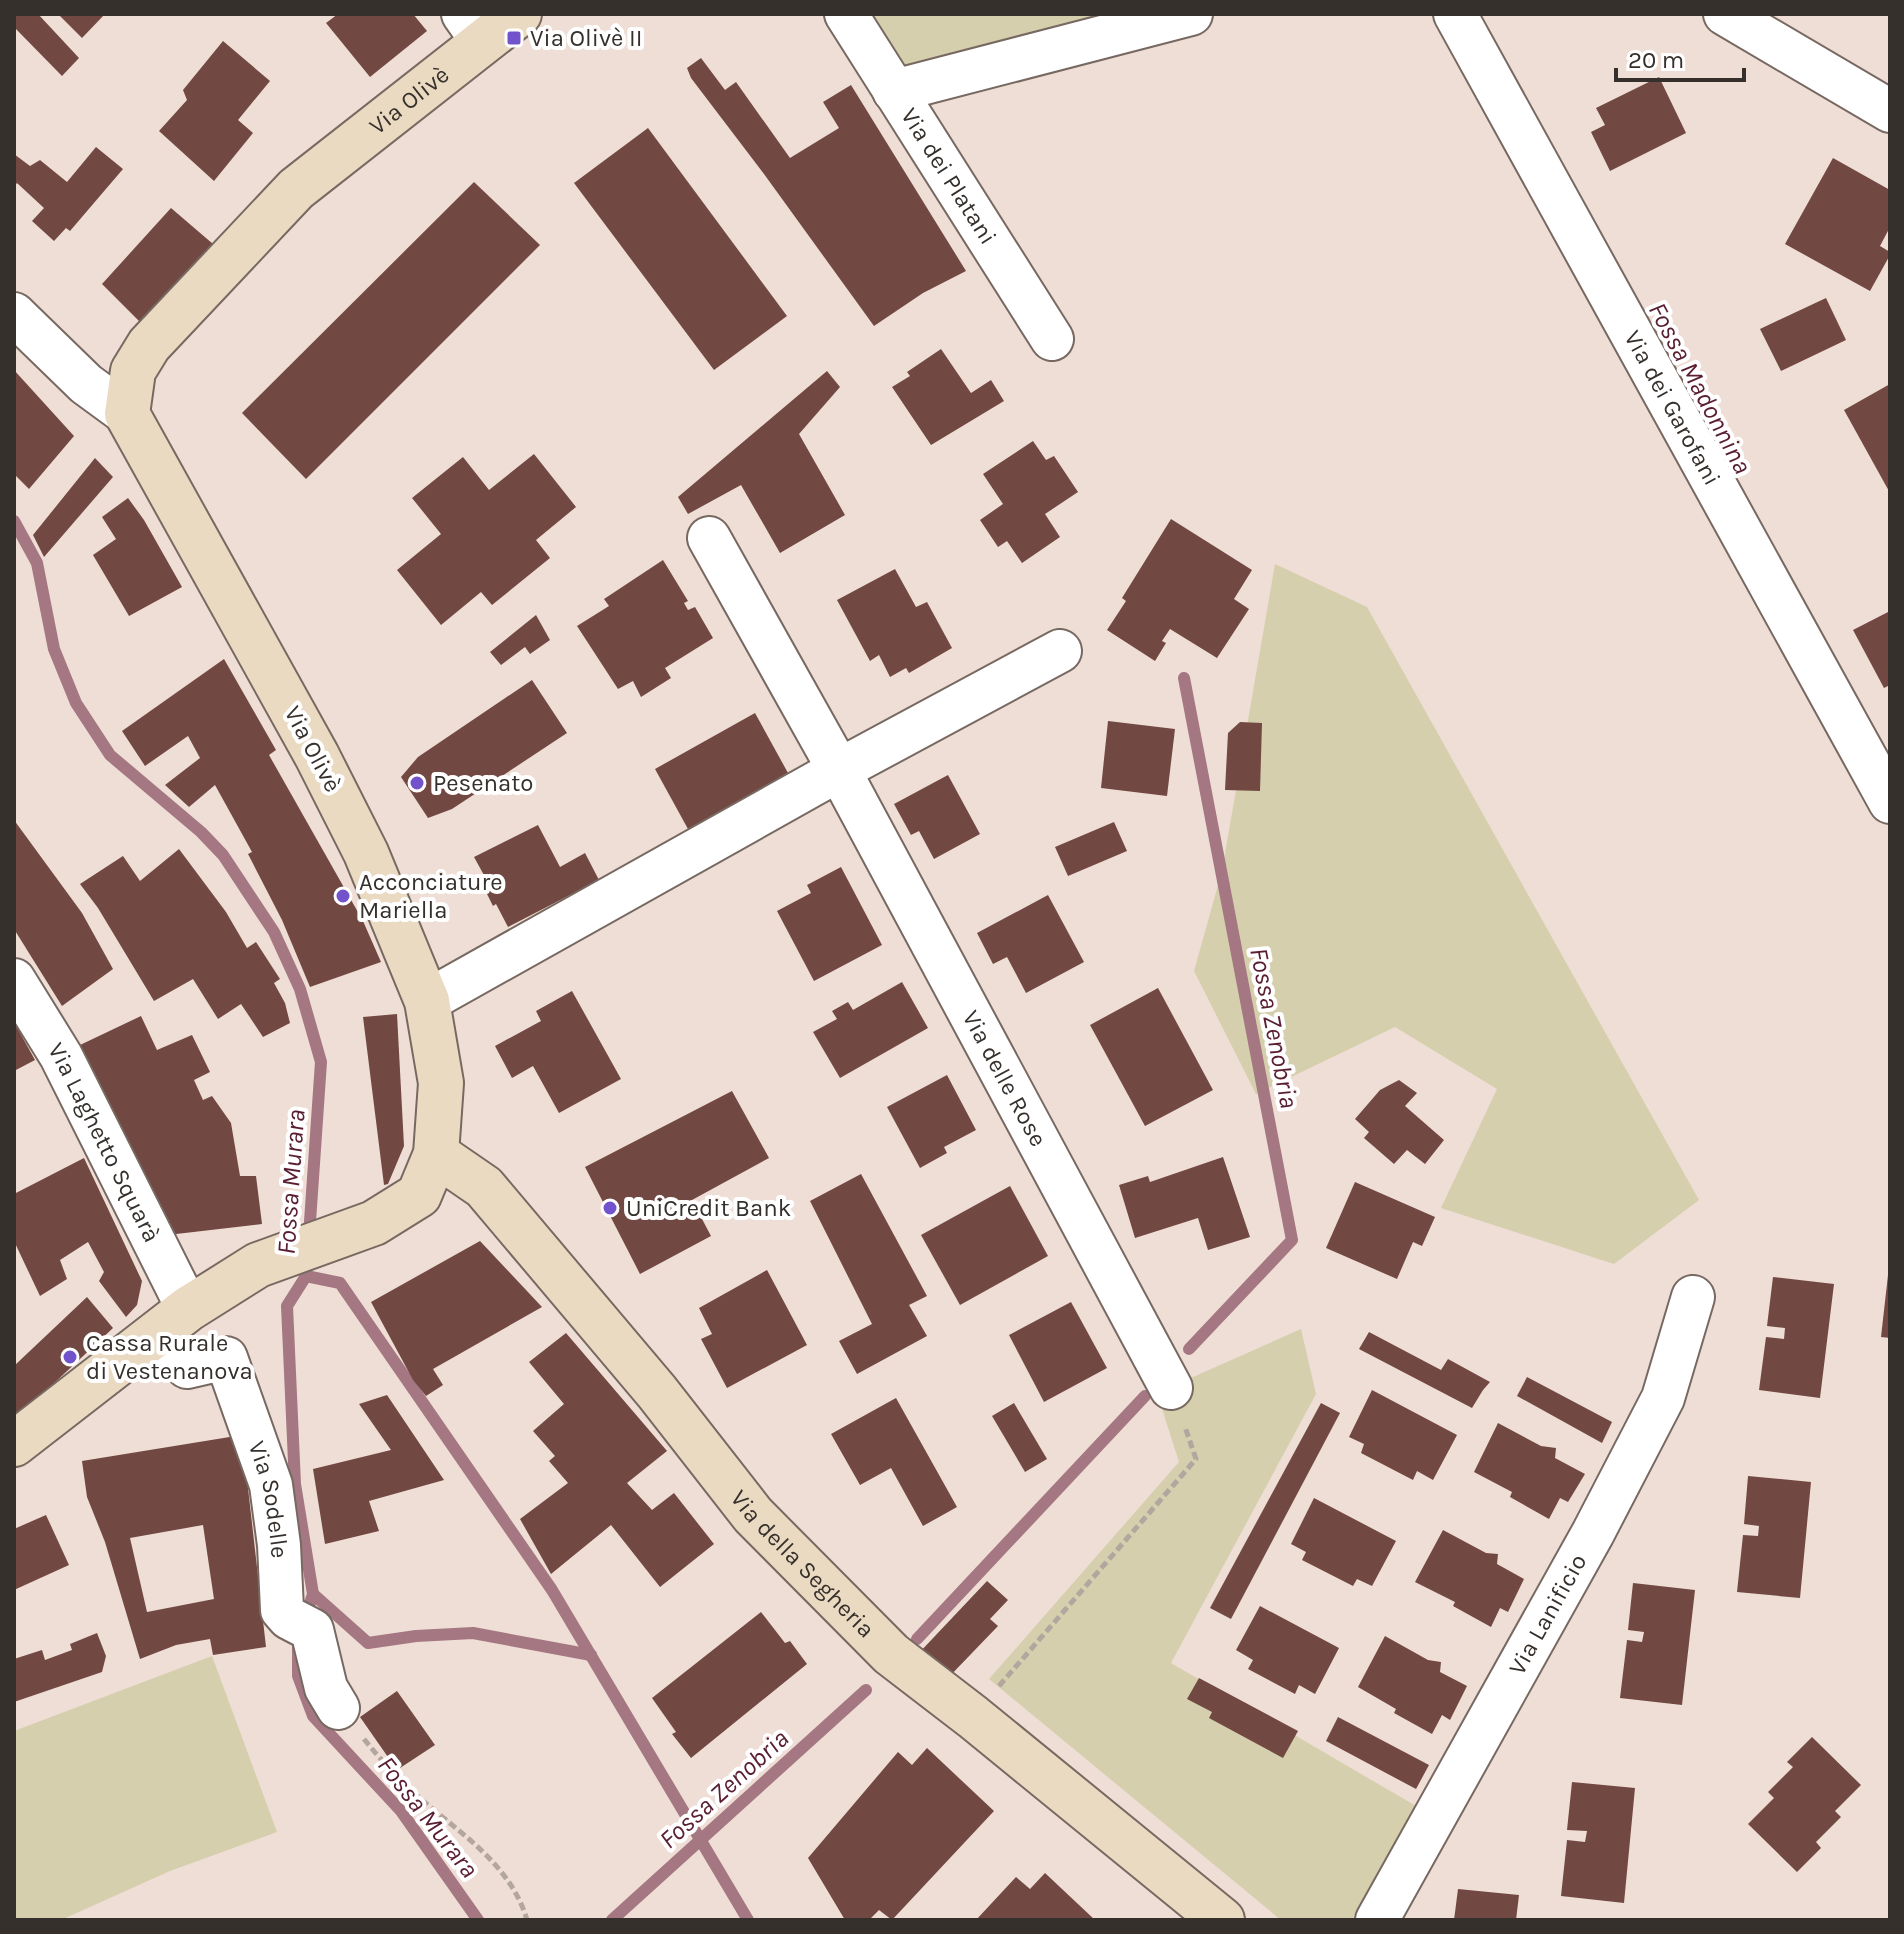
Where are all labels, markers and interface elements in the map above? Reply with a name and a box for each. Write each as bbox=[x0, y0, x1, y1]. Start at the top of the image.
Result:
place label: Via Olivè II bbox=[530, 24, 642, 52]
marker: Via Olivè II bbox=[505, 29, 523, 47]
scale bar bbox=[1616, 32, 1744, 82]
text: 20 m bbox=[1628, 46, 1684, 74]
street label: Via Olivè bbox=[364, 60, 454, 140]
street label: Via dei Platani bbox=[895, 103, 1002, 250]
water label: Fossa Madonnina bbox=[1642, 297, 1758, 479]
street label: Via dei Garofani bbox=[1619, 326, 1726, 490]
street label: Via Olivè bbox=[279, 701, 347, 797]
place label: Pesenato bbox=[433, 769, 533, 797]
marker: Pesenato bbox=[408, 774, 426, 792]
place label: Acconciature Mariella bbox=[359, 868, 502, 924]
marker: Acconciature Mariella bbox=[334, 887, 352, 905]
water label: Fossa Zenobria bbox=[1243, 945, 1305, 1111]
street label: Via delle Rose bbox=[957, 1005, 1053, 1151]
street label: Via Laghetto Squarà bbox=[42, 1037, 166, 1247]
water label: Fossa Murara bbox=[270, 1108, 312, 1256]
place label: UniCredit Bank bbox=[626, 1194, 791, 1222]
marker: UniCredit Bank bbox=[601, 1199, 619, 1217]
place label: Cassa Rurale di Vestenanova bbox=[86, 1329, 253, 1385]
marker: Cassa Rurale di Vestenanova bbox=[61, 1348, 79, 1366]
street label: Via Sodelle bbox=[243, 1437, 294, 1559]
street label: Via della Segheria bbox=[725, 1484, 881, 1643]
street label: Via Lanificio bbox=[1503, 1549, 1592, 1680]
water label: Fossa Zenobria bbox=[653, 1723, 795, 1855]
water label: Fossa Murara bbox=[371, 1750, 485, 1884]

